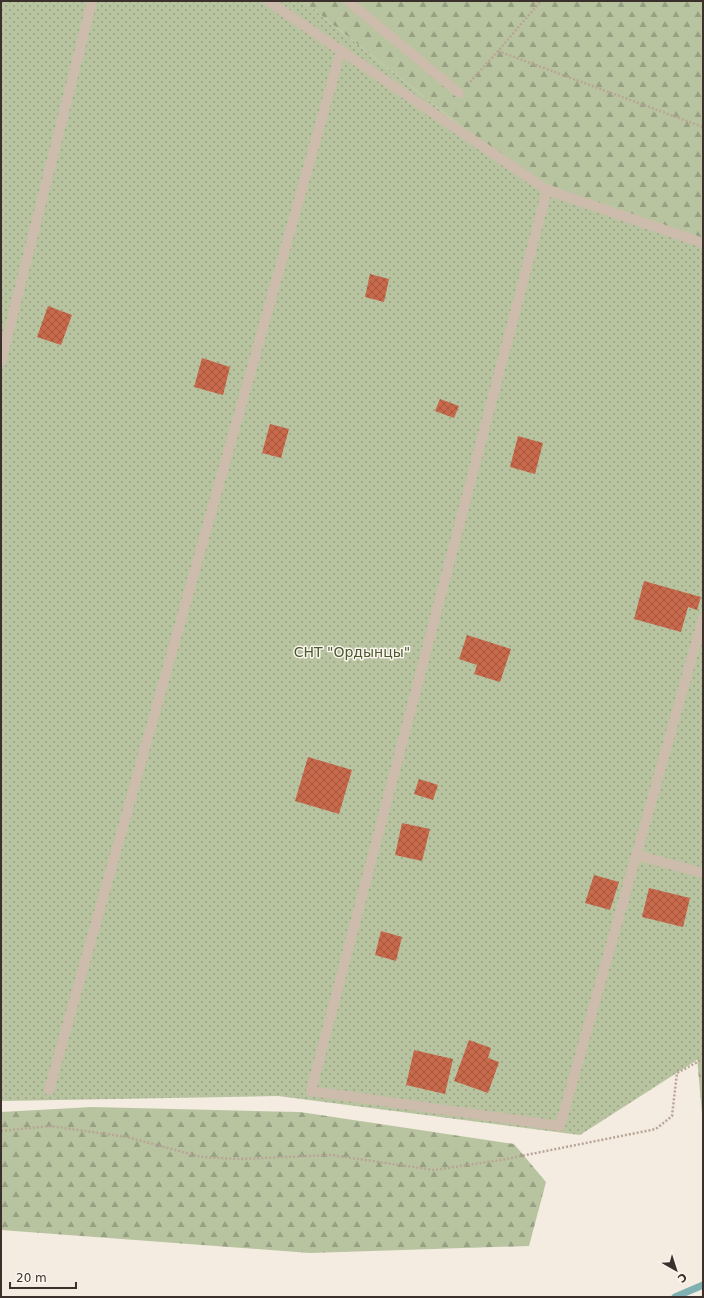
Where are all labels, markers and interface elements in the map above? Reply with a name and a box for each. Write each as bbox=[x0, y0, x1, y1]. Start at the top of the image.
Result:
park label: СНТ "Ордынцы" bbox=[294, 644, 410, 660]
north arrow bbox=[656, 1250, 696, 1290]
scale bar bbox=[10, 1264, 76, 1290]
text: С bbox=[675, 1270, 689, 1285]
text: 20 m bbox=[16, 1271, 47, 1285]

